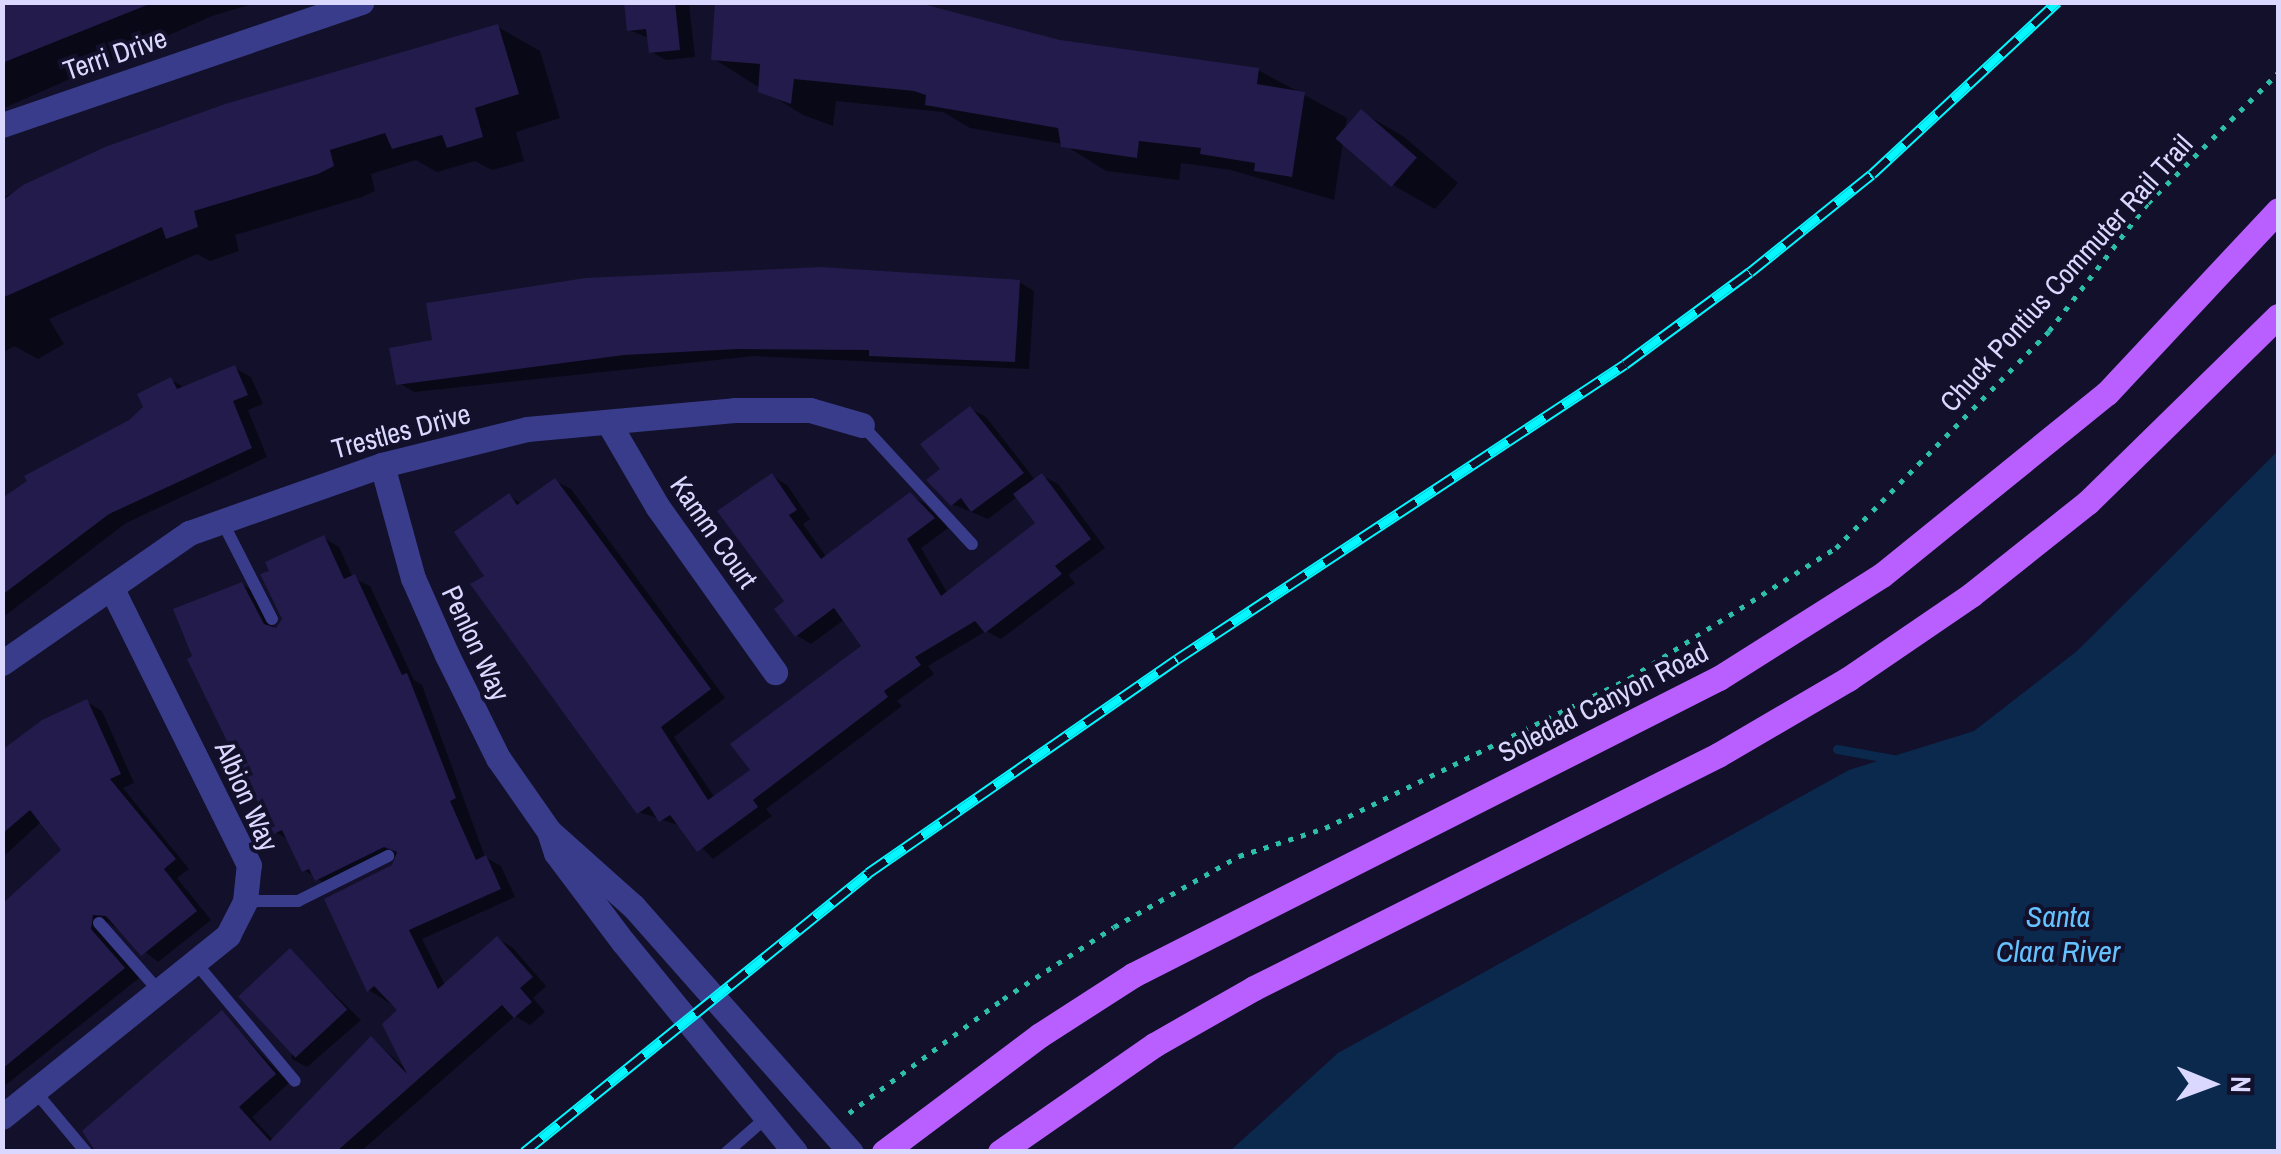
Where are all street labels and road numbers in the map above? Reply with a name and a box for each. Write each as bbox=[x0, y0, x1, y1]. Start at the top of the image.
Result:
street label: Terri Drive bbox=[59, 21, 171, 87]
street label: Chuck Pontius Commuter Rail Trail bbox=[1933, 127, 2199, 419]
street label: Trestles Drive bbox=[328, 396, 474, 466]
street label: Kamm Court bbox=[663, 470, 765, 594]
street label: Penlon Way bbox=[435, 580, 517, 706]
street label: Soledad Canyon Road bbox=[1492, 635, 1714, 769]
street label: Albion Way bbox=[208, 736, 286, 856]

